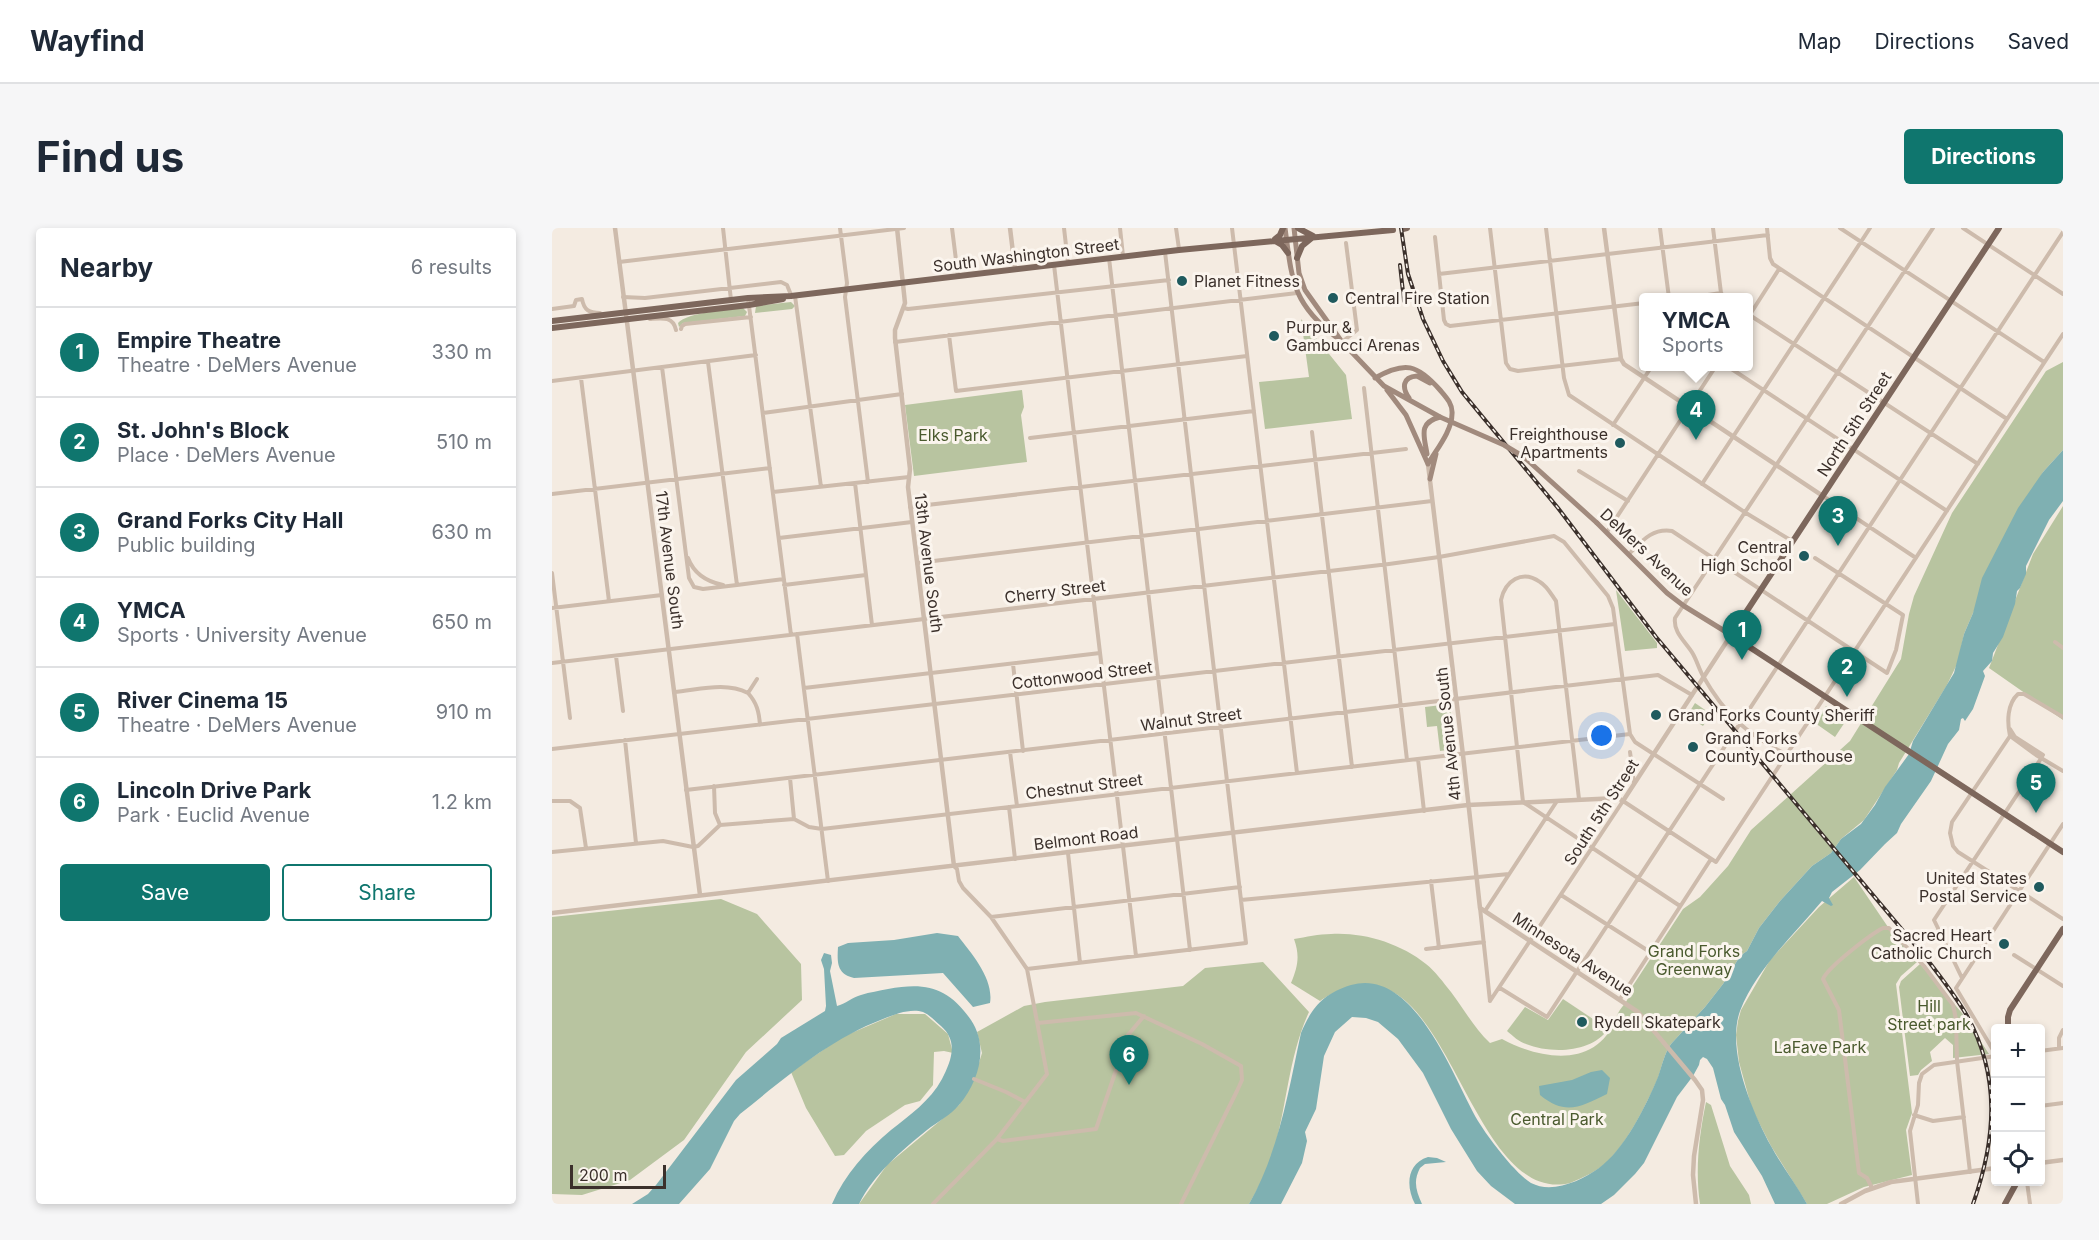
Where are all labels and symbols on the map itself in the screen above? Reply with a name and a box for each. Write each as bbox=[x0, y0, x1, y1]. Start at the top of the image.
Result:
street label: South Washington Street bbox=[932, 234, 1120, 276]
place label: Planet Fitness bbox=[1194, 271, 1300, 291]
marker: Planet Fitness bbox=[1175, 274, 1189, 288]
place label: Central Fire Station bbox=[1345, 288, 1490, 308]
marker: Central Fire Station bbox=[1326, 291, 1340, 305]
place label: Purpur & Gambucci Arenas bbox=[1286, 317, 1420, 355]
marker: Purpur & Gambucci Arenas bbox=[1267, 329, 1281, 343]
street label: North 5th Street bbox=[1813, 368, 1895, 480]
pin: 4 bbox=[1676, 390, 1716, 440]
place label: Freighthouse Apartments bbox=[1509, 424, 1608, 462]
park label: Elks Park bbox=[918, 425, 988, 445]
marker: Freighthouse Apartments bbox=[1613, 436, 1627, 450]
street label: 17th Avenue South bbox=[652, 490, 688, 630]
street label: 13th Avenue South bbox=[911, 492, 947, 634]
pin: 3 bbox=[1818, 496, 1858, 546]
street label: DeMers Avenue bbox=[1596, 504, 1698, 600]
place label: Central High School bbox=[1701, 537, 1792, 575]
marker: Central High School bbox=[1797, 549, 1811, 563]
street label: Cherry Street bbox=[1003, 575, 1107, 607]
pin: 1 bbox=[1722, 610, 1762, 660]
pin: 2 bbox=[1828, 648, 1866, 697]
street label: Cottonwood Street bbox=[1010, 656, 1154, 694]
street label: 4th Avenue South bbox=[1431, 666, 1465, 802]
street label: Walnut Street bbox=[1139, 703, 1243, 735]
place label: Grand Forks County Sheriff bbox=[1668, 705, 1875, 725]
marker: Grand Forks County Sheriff bbox=[1649, 708, 1663, 722]
your location bbox=[1587, 721, 1616, 750]
place label: Grand Forks County Courthouse bbox=[1705, 728, 1853, 766]
marker: Grand Forks County Courthouse bbox=[1686, 740, 1700, 754]
street label: South 5th Street bbox=[1559, 755, 1643, 869]
pin: 5 bbox=[2016, 764, 2056, 813]
street label: Chestnut Street bbox=[1024, 769, 1144, 803]
street label: Belmont Road bbox=[1033, 822, 1139, 854]
place label: United States Postal Service bbox=[1919, 868, 2027, 906]
marker: United States Postal Service bbox=[2032, 880, 2046, 894]
street label: Minnesota Avenue bbox=[1509, 908, 1637, 1000]
place label: Sacred Heart Catholic Church bbox=[1871, 925, 1992, 963]
marker: Sacred Heart Catholic Church bbox=[1997, 937, 2011, 951]
park label: Grand Forks Greenway bbox=[1648, 941, 1740, 979]
park label: Hill Street park bbox=[1887, 996, 1971, 1034]
place label: Rydell Skatepark bbox=[1594, 1012, 1721, 1032]
marker: Rydell Skatepark bbox=[1575, 1015, 1589, 1029]
pin: 6 bbox=[1110, 1036, 1148, 1085]
park label: LaFave Park bbox=[1774, 1037, 1867, 1057]
park label: Central Park bbox=[1510, 1109, 1604, 1129]
scale bar bbox=[570, 1162, 666, 1190]

